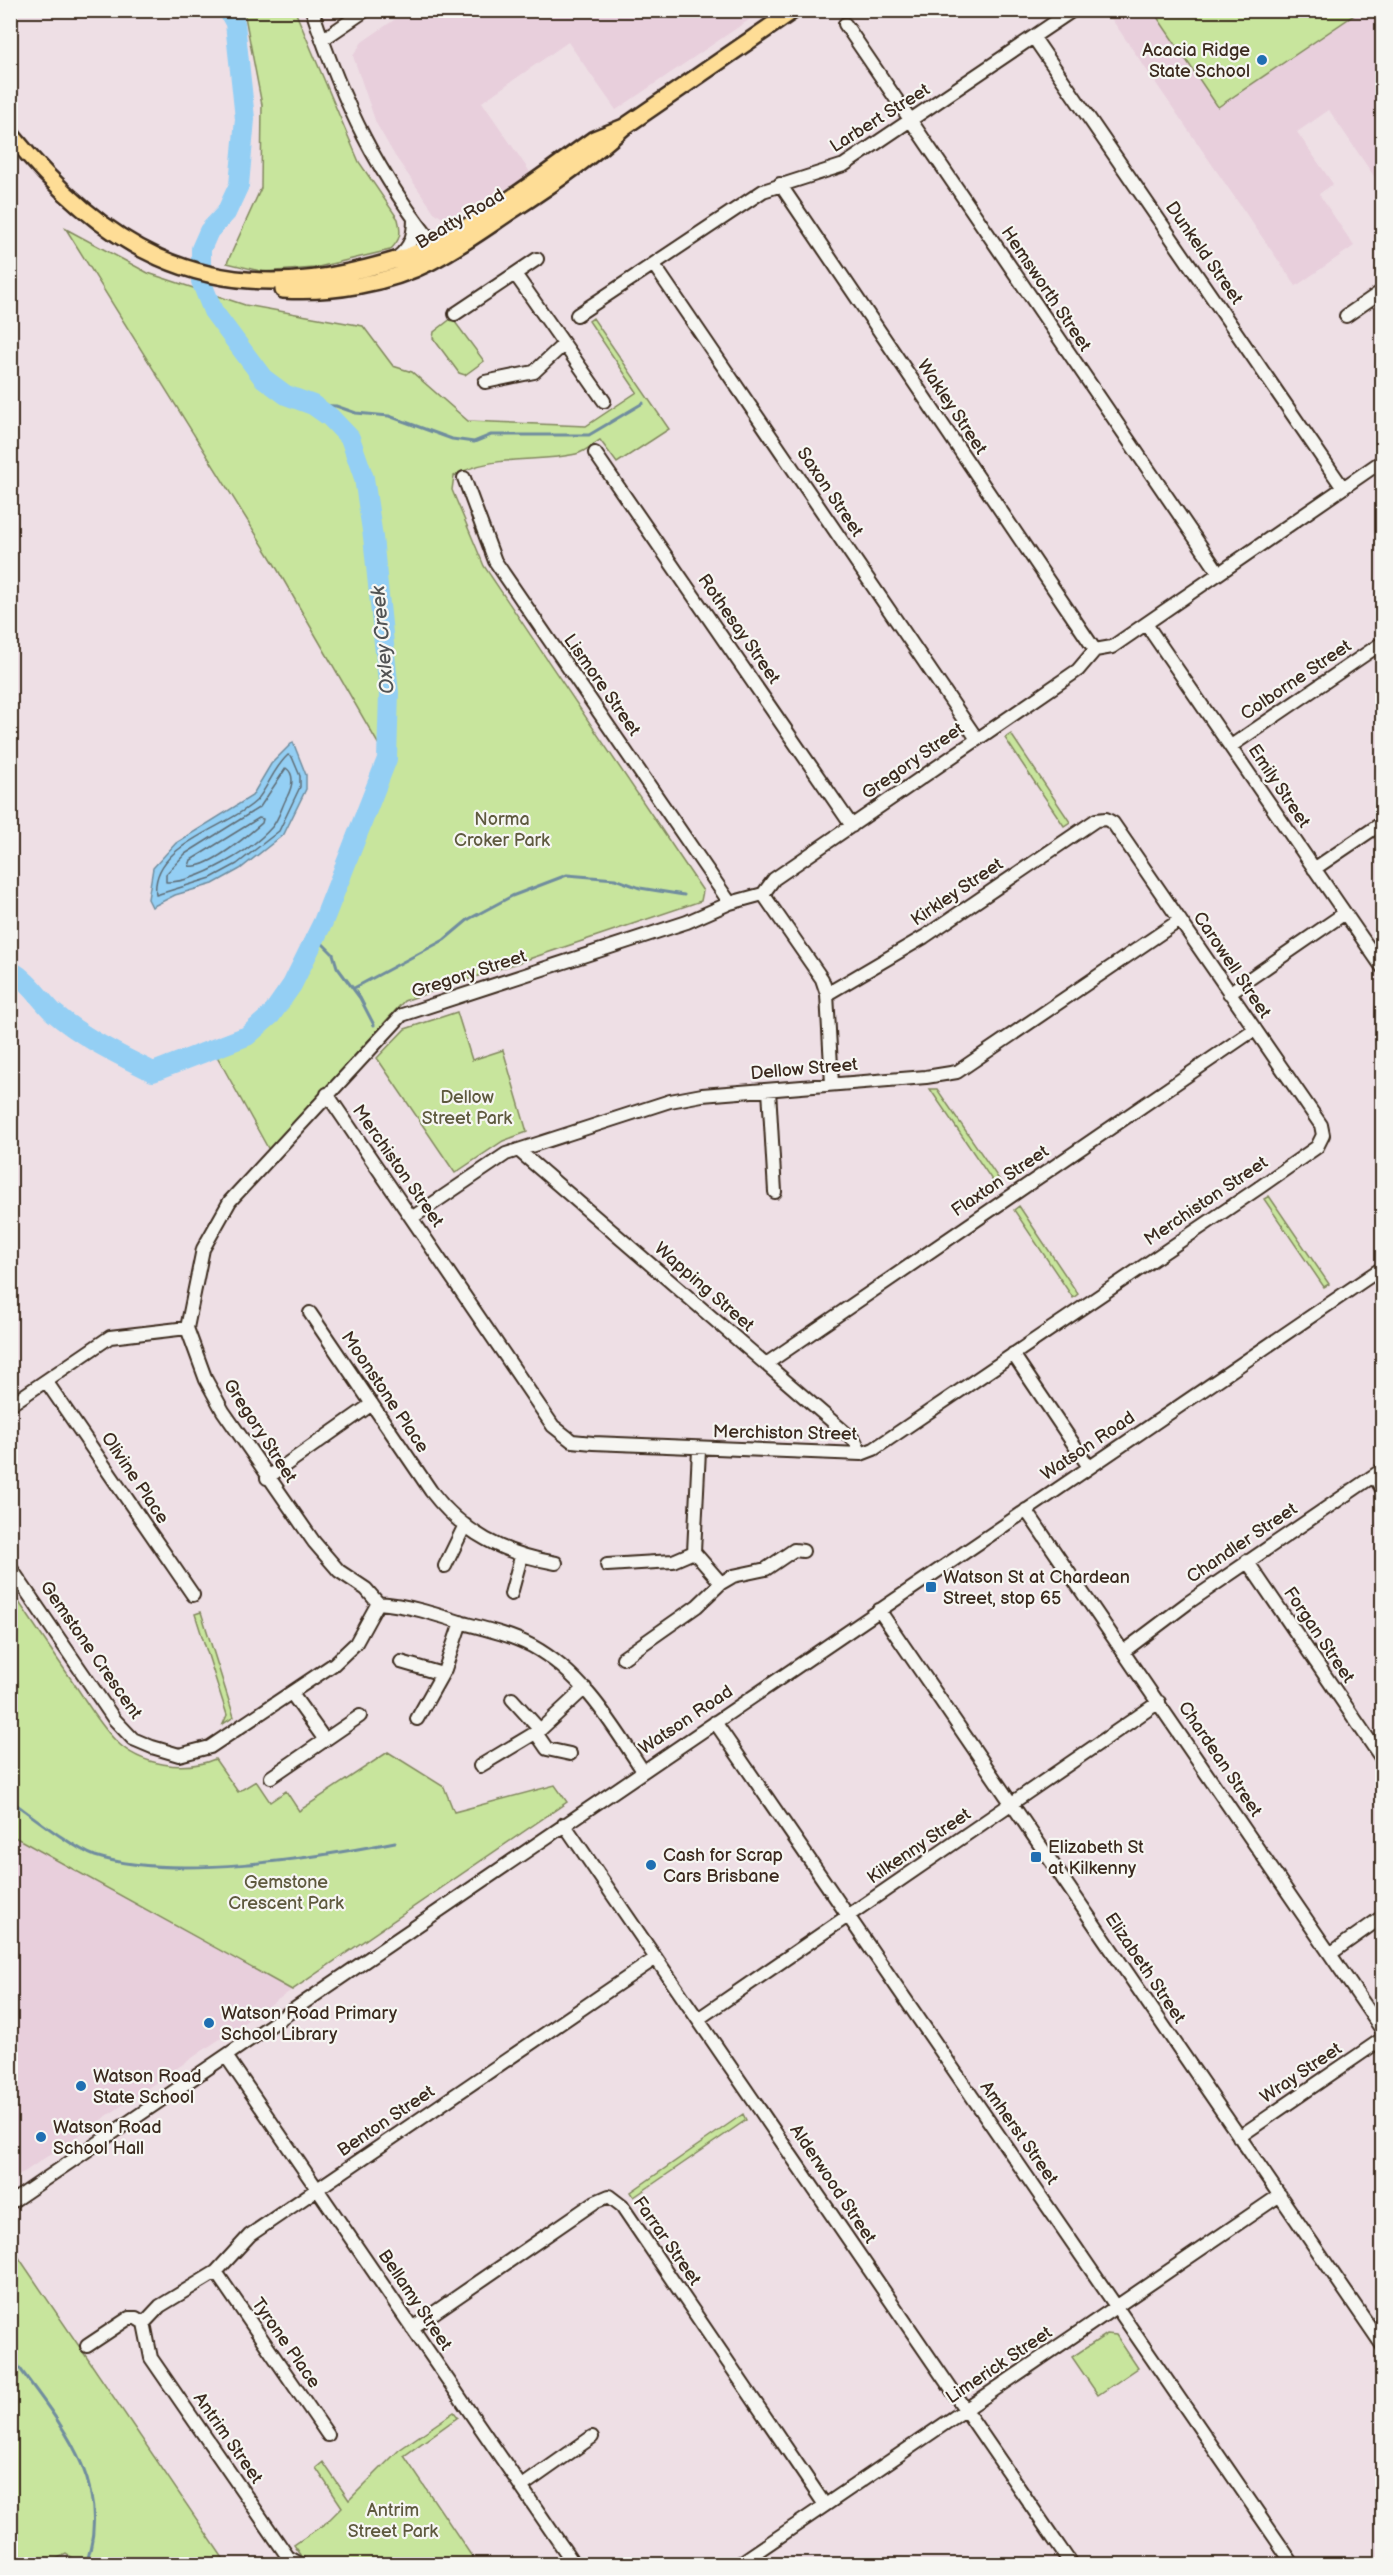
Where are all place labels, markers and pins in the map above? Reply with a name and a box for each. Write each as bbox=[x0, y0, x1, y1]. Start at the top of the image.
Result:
place label: Acacia Ridge State School bbox=[1142, 40, 1250, 82]
marker: Acacia Ridge State School bbox=[1255, 53, 1269, 67]
place label: Watson St at Chardean Street, stop 65 bbox=[943, 1567, 1130, 1609]
marker: Watson St at Chardean Street, stop 65 bbox=[924, 1580, 938, 1594]
place label: Elizabeth St at Kilkenny bbox=[1048, 1837, 1144, 1879]
place label: Cash for Scrap Cars Brisbane bbox=[663, 1845, 783, 1887]
marker: Elizabeth St at Kilkenny bbox=[1029, 1850, 1043, 1864]
marker: Cash for Scrap Cars Brisbane bbox=[644, 1858, 658, 1872]
place label: Watson Road Primary School Library bbox=[221, 2003, 398, 2045]
marker: Watson Road Primary School Library bbox=[202, 2016, 216, 2030]
place label: Watson Road State School bbox=[93, 2066, 202, 2108]
marker: Watson Road State School bbox=[74, 2079, 88, 2093]
place label: Watson Road School Hall bbox=[53, 2117, 162, 2159]
marker: Watson Road School Hall bbox=[34, 2130, 48, 2144]

